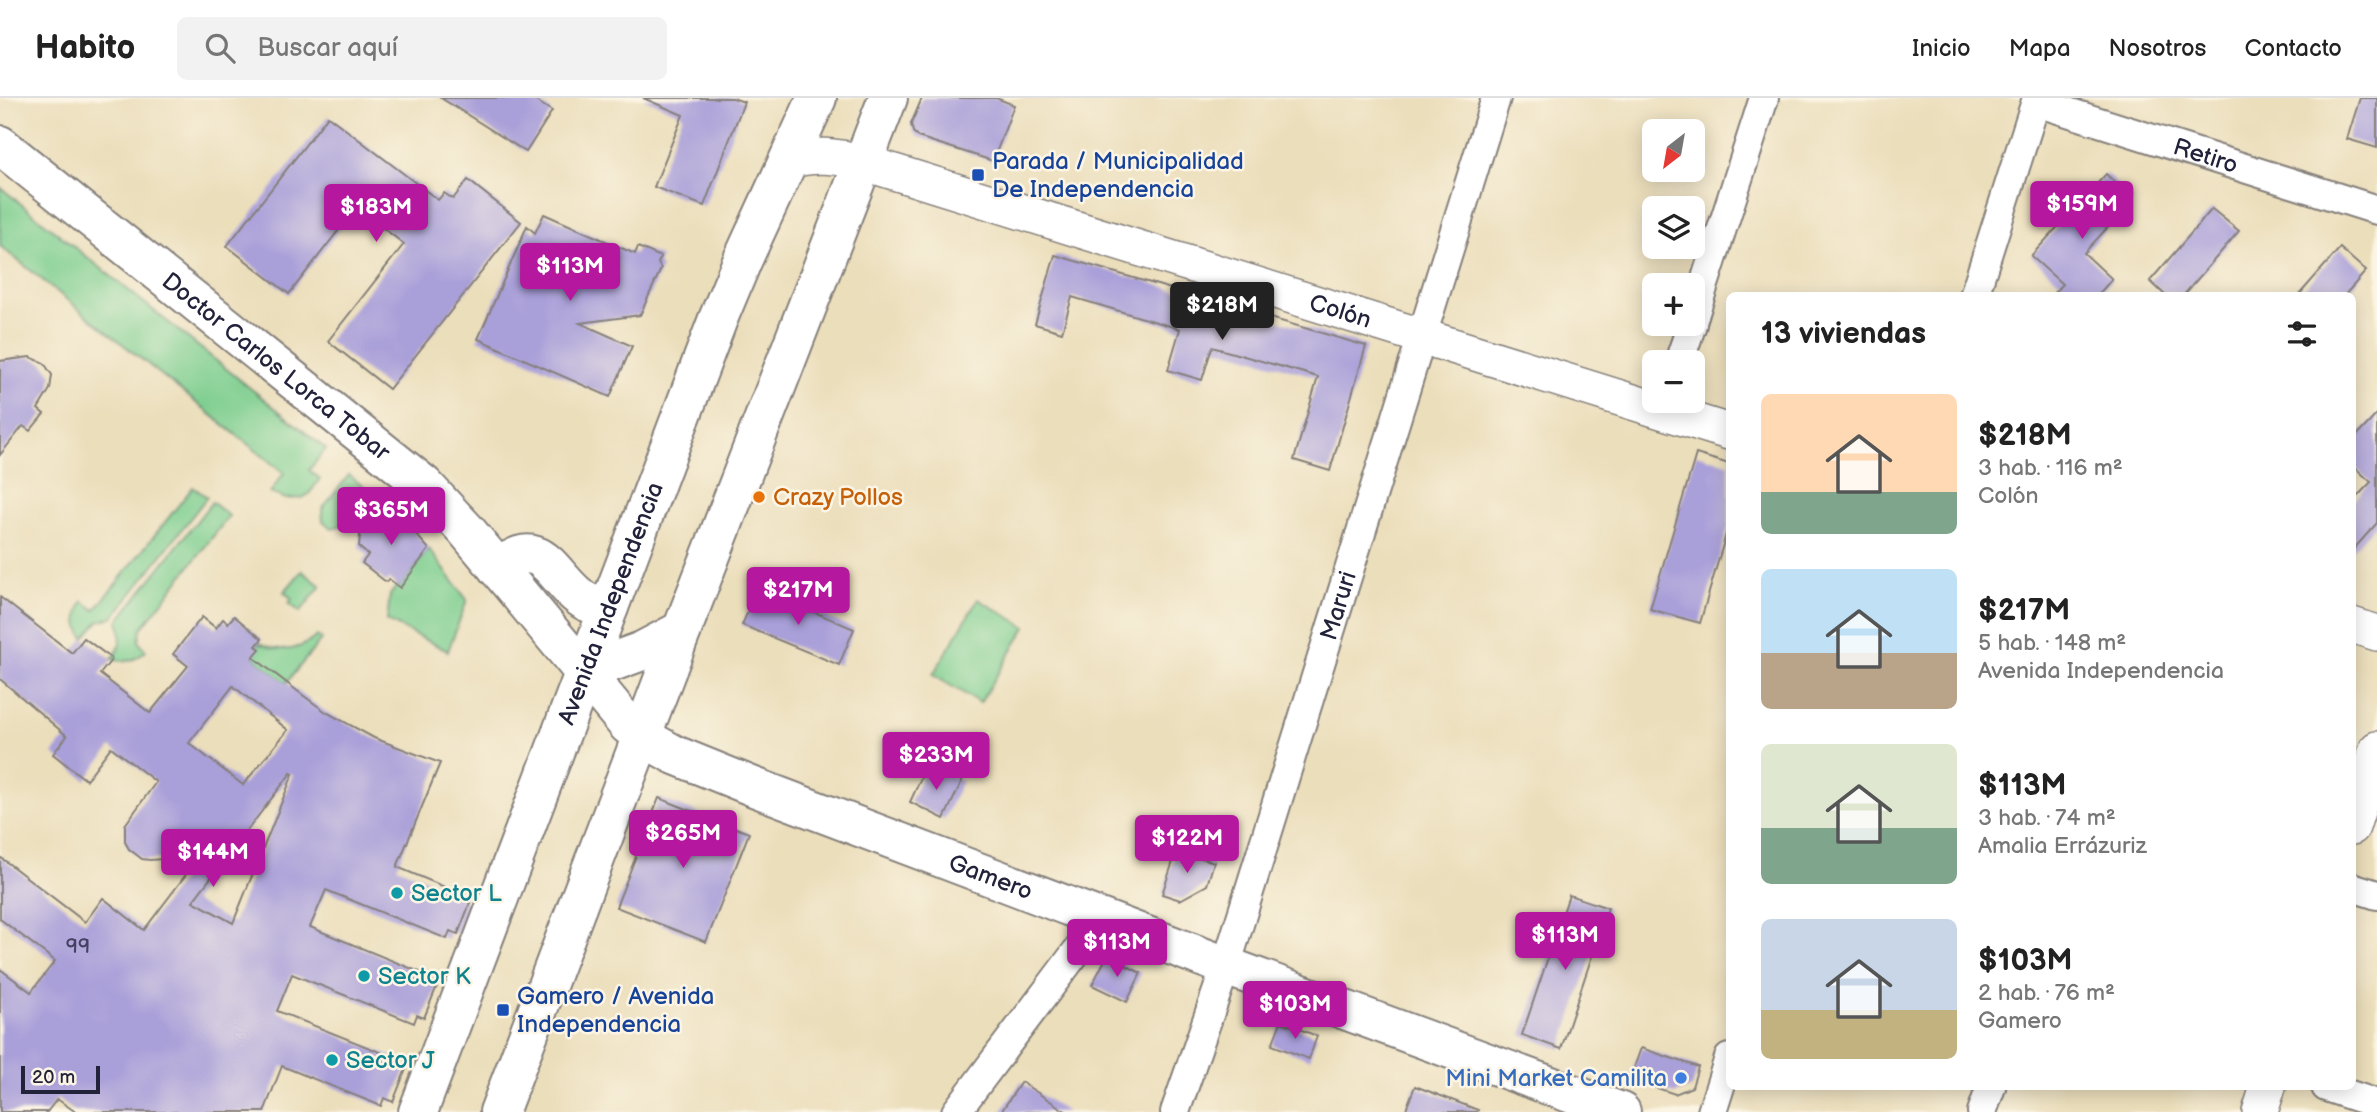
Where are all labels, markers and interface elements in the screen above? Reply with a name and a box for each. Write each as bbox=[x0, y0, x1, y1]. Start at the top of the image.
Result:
search box bbox=[177, 17, 667, 80]
text: Habito bbox=[35, 28, 135, 68]
icon: search bbox=[201, 29, 239, 67]
text: Buscar aquí bbox=[257, 33, 398, 64]
text: Inicio bbox=[1912, 34, 1971, 63]
text: Mapa bbox=[2009, 34, 2071, 63]
text: Nosotros bbox=[2109, 34, 2206, 63]
text: Contacto bbox=[2244, 34, 2342, 63]
north arrow bbox=[1642, 119, 1704, 182]
map controls bbox=[1642, 119, 1705, 413]
street label: Retiro bbox=[2170, 132, 2242, 180]
place label: Parada / Municipalidad De Independencia bbox=[992, 147, 1244, 204]
marker: Parada / Municipalidad De Independencia bbox=[970, 167, 986, 183]
pin: $159M bbox=[2033, 181, 2131, 241]
pin: $183M bbox=[327, 184, 425, 244]
text: $159M bbox=[2046, 190, 2118, 218]
text: $183M bbox=[340, 193, 412, 221]
button: layers bbox=[1642, 196, 1705, 259]
pin: $113M bbox=[521, 244, 619, 303]
text: $113M bbox=[536, 252, 604, 280]
street label: Doctor Carlos Lorca Tobar bbox=[156, 266, 396, 467]
button: + bbox=[1642, 273, 1705, 336]
pin: $218M bbox=[1173, 282, 1271, 342]
street label: Colón bbox=[1306, 288, 1375, 334]
text: $218M bbox=[1186, 291, 1258, 319]
icon: filters bbox=[2283, 315, 2321, 353]
text: 13 viviendas bbox=[1761, 316, 1926, 352]
button: − bbox=[1642, 350, 1705, 413]
text: $218M bbox=[1978, 418, 2072, 454]
icon: home bbox=[1817, 422, 1901, 506]
text: 3 hab. · 116 m² bbox=[1978, 454, 2123, 482]
street label: Avenida Independencia bbox=[551, 478, 669, 728]
text: Colón bbox=[1978, 482, 2038, 510]
place label: Crazy Pollos bbox=[773, 483, 903, 512]
pin: $365M bbox=[342, 488, 440, 547]
marker: Crazy Pollos bbox=[751, 489, 767, 505]
text: $365M bbox=[353, 496, 429, 524]
pin: $217M bbox=[749, 568, 847, 627]
street label: Maruri bbox=[1314, 568, 1362, 644]
text: $217M bbox=[763, 576, 833, 604]
text: $217M bbox=[1978, 593, 2070, 629]
icon: home bbox=[1817, 597, 1901, 681]
text: 5 hab. · 148 m² bbox=[1978, 629, 2126, 657]
text: Avenida Independencia bbox=[1978, 657, 2224, 685]
pin: $233M bbox=[887, 732, 985, 792]
text: $233M bbox=[898, 741, 974, 769]
text: $113M bbox=[1978, 768, 2066, 804]
icon: home bbox=[1817, 772, 1901, 856]
text: 3 hab. · 74 m² bbox=[1978, 804, 2116, 832]
pin: $265M bbox=[634, 810, 732, 870]
pin: $122M bbox=[1138, 816, 1236, 875]
text: $265M bbox=[645, 819, 721, 847]
text: $122M bbox=[1151, 824, 1223, 852]
pin: $144M bbox=[164, 830, 262, 889]
text: Amalia Errázuriz bbox=[1978, 832, 2147, 860]
text: $144M bbox=[177, 838, 249, 866]
street label: Gamero bbox=[945, 848, 1037, 906]
place label: Sector L bbox=[411, 879, 502, 908]
marker: Sector L bbox=[389, 885, 405, 901]
pin: $113M bbox=[1516, 912, 1614, 972]
pin: $113M bbox=[1068, 920, 1166, 979]
text: $113M bbox=[1531, 921, 1599, 949]
text: $113M bbox=[1083, 928, 1151, 956]
house number: 99 bbox=[66, 934, 90, 959]
text: $103M bbox=[1978, 943, 2072, 979]
icon: home bbox=[1817, 947, 1901, 1031]
place label: Sector K bbox=[378, 962, 471, 991]
marker: Sector K bbox=[356, 968, 372, 984]
text: 2 hab. · 76 m² bbox=[1978, 979, 2115, 1007]
place label: Gamero / Avenida Independencia bbox=[517, 982, 714, 1039]
pin: $103M bbox=[1246, 982, 1344, 1041]
text: $103M bbox=[1259, 990, 1331, 1018]
marker: Gamero / Avenida Independencia bbox=[495, 1002, 511, 1018]
text: Gamero bbox=[1978, 1007, 2062, 1035]
place label: Sector J bbox=[346, 1046, 435, 1075]
marker: Sector J bbox=[324, 1052, 340, 1068]
scale bar bbox=[21, 1063, 100, 1095]
place label: Mini Market Camilita bbox=[1445, 1064, 1667, 1093]
text: 20 m bbox=[32, 1066, 75, 1089]
marker: Mini Market Camilita bbox=[1673, 1070, 1689, 1086]

